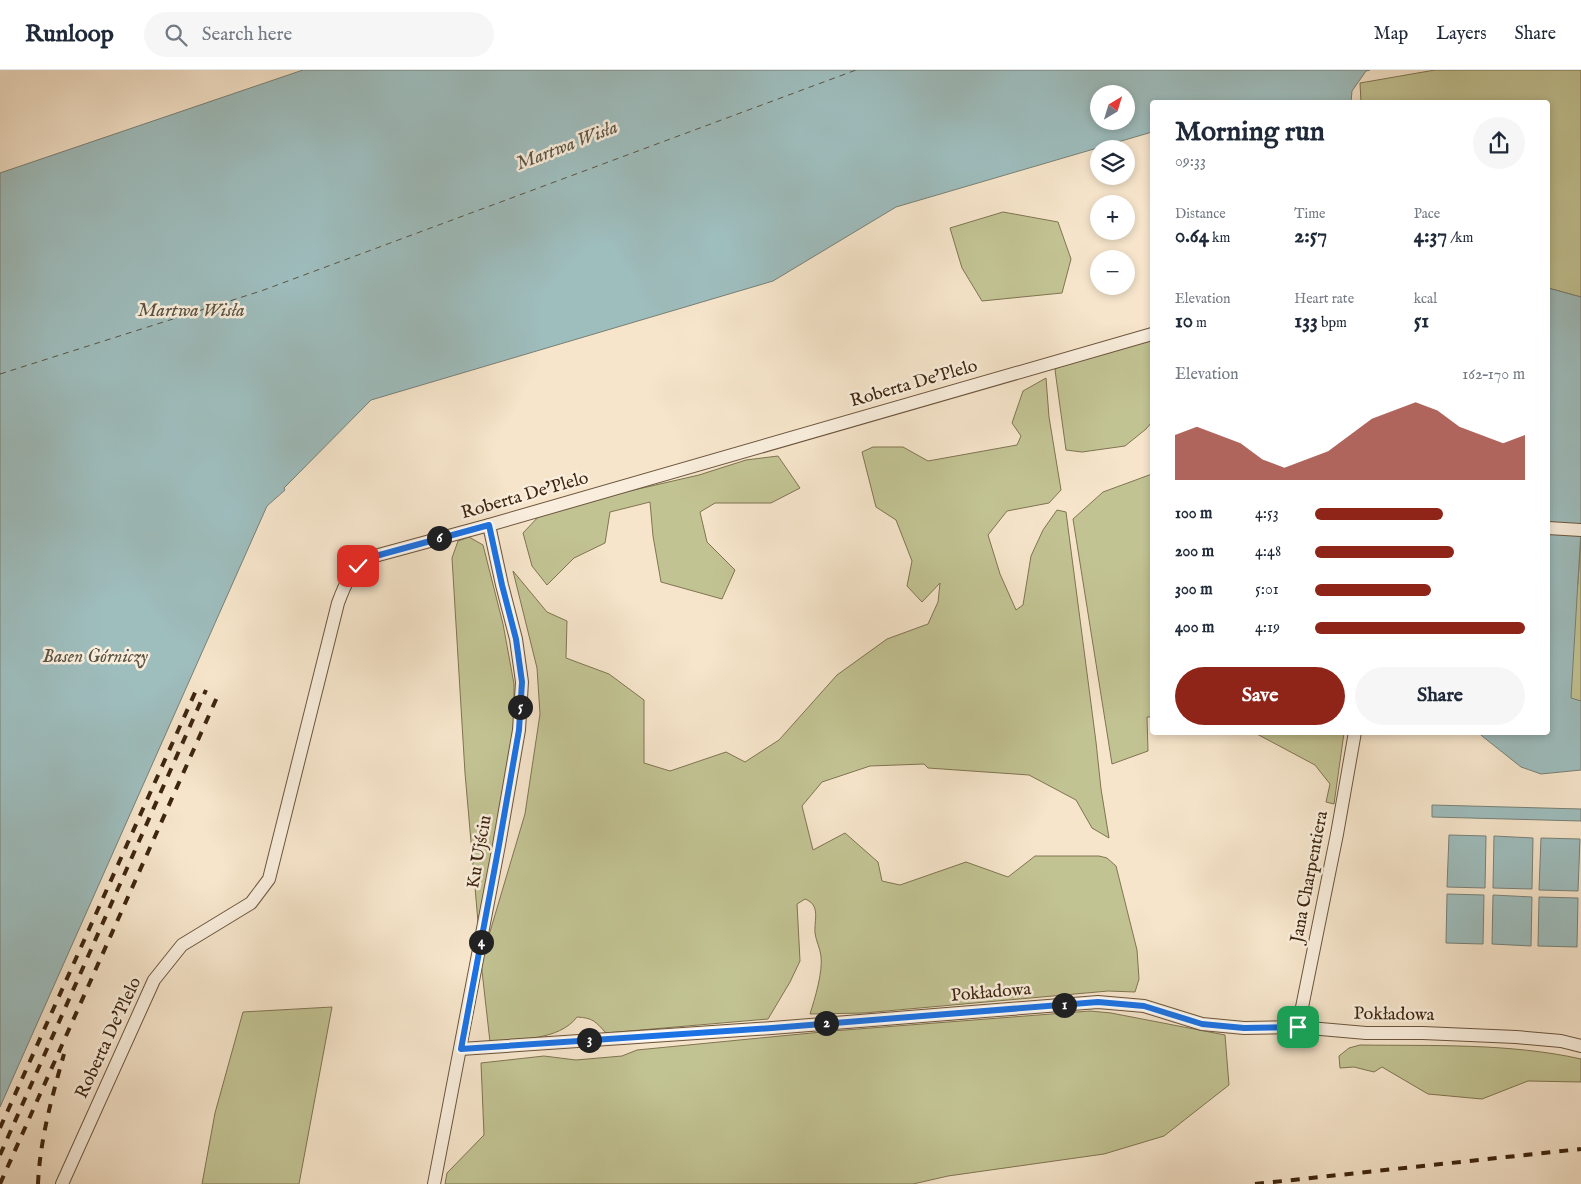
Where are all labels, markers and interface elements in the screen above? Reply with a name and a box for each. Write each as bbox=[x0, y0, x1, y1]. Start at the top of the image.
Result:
search box bbox=[144, 12, 494, 57]
text: Runloop bbox=[25, 19, 114, 50]
icon: search bbox=[162, 21, 190, 49]
text: Search here bbox=[202, 23, 292, 47]
text: Map bbox=[1374, 23, 1408, 46]
text: Layers bbox=[1436, 23, 1487, 46]
text: Share bbox=[1515, 23, 1556, 46]
north arrow bbox=[1090, 85, 1135, 130]
map controls bbox=[1090, 85, 1135, 295]
text: Morning run bbox=[1175, 115, 1325, 150]
water label: Martwa Wisła bbox=[513, 116, 621, 176]
button: share bbox=[1473, 117, 1525, 169]
button: layers bbox=[1090, 140, 1135, 185]
text: 09:33 bbox=[1175, 152, 1206, 172]
button: + bbox=[1090, 195, 1135, 240]
text: Distance bbox=[1175, 205, 1226, 223]
text: Time bbox=[1294, 205, 1325, 223]
text: Pace bbox=[1414, 205, 1440, 223]
text: 0.64 bbox=[1175, 223, 1209, 250]
text: 2:57 bbox=[1294, 223, 1327, 250]
text: 4:37 bbox=[1414, 223, 1447, 250]
text: km bbox=[1209, 229, 1230, 247]
text: /km bbox=[1447, 229, 1473, 247]
button: − bbox=[1090, 250, 1135, 295]
text: Elevation bbox=[1175, 290, 1231, 308]
text: Heart rate bbox=[1294, 290, 1354, 308]
text: kcal bbox=[1414, 290, 1437, 308]
water label: Martwa Wisła bbox=[137, 299, 245, 323]
text: 10 bbox=[1175, 308, 1193, 335]
text: 133 bbox=[1294, 308, 1318, 335]
text: 51 bbox=[1414, 308, 1429, 335]
text: m bbox=[1193, 314, 1207, 332]
text: bpm bbox=[1318, 314, 1347, 332]
street label: Roberta De'Plelo bbox=[848, 355, 981, 413]
text: Elevation bbox=[1175, 365, 1238, 385]
text: 162–170 m bbox=[1462, 365, 1525, 385]
street label: Roberta De'Plelo bbox=[459, 467, 592, 525]
text: 100 m bbox=[1175, 504, 1212, 524]
text: 4:53 bbox=[1255, 504, 1279, 524]
pin: 6 bbox=[426, 526, 452, 550]
text: 6 bbox=[437, 529, 442, 547]
text: 200 m bbox=[1175, 542, 1214, 562]
text: 4:48 bbox=[1255, 542, 1281, 562]
pin bbox=[337, 545, 379, 587]
icon: check bbox=[344, 552, 372, 580]
text: 300 m bbox=[1175, 580, 1213, 600]
text: 5:01 bbox=[1255, 580, 1279, 600]
text: 400 m bbox=[1175, 618, 1214, 638]
text: 4:19 bbox=[1255, 618, 1280, 638]
water label: Basen Górniczy bbox=[42, 645, 149, 669]
button: Save bbox=[1175, 667, 1345, 725]
button: Share bbox=[1355, 667, 1525, 725]
pin: 5 bbox=[508, 694, 532, 720]
text: 5 bbox=[518, 698, 523, 716]
street label: Jana Charpentiera bbox=[1286, 809, 1334, 947]
street label: Ku Ujściu bbox=[462, 814, 498, 890]
pin: 4 bbox=[468, 930, 494, 954]
text: 4 bbox=[478, 933, 485, 951]
street label: Roberta De'Plelo bbox=[71, 973, 147, 1102]
street label: Pokładowa bbox=[950, 978, 1032, 1008]
pin: 1 bbox=[1052, 992, 1076, 1018]
text: 1 bbox=[1062, 996, 1067, 1014]
street label: Pokładowa bbox=[1353, 1003, 1435, 1027]
pin bbox=[1277, 1006, 1319, 1048]
pin: 2 bbox=[814, 1010, 838, 1036]
icon: arrive bbox=[1284, 1013, 1312, 1041]
text: 2 bbox=[823, 1014, 830, 1032]
pin: 3 bbox=[576, 1028, 602, 1052]
text: 3 bbox=[587, 1031, 592, 1049]

